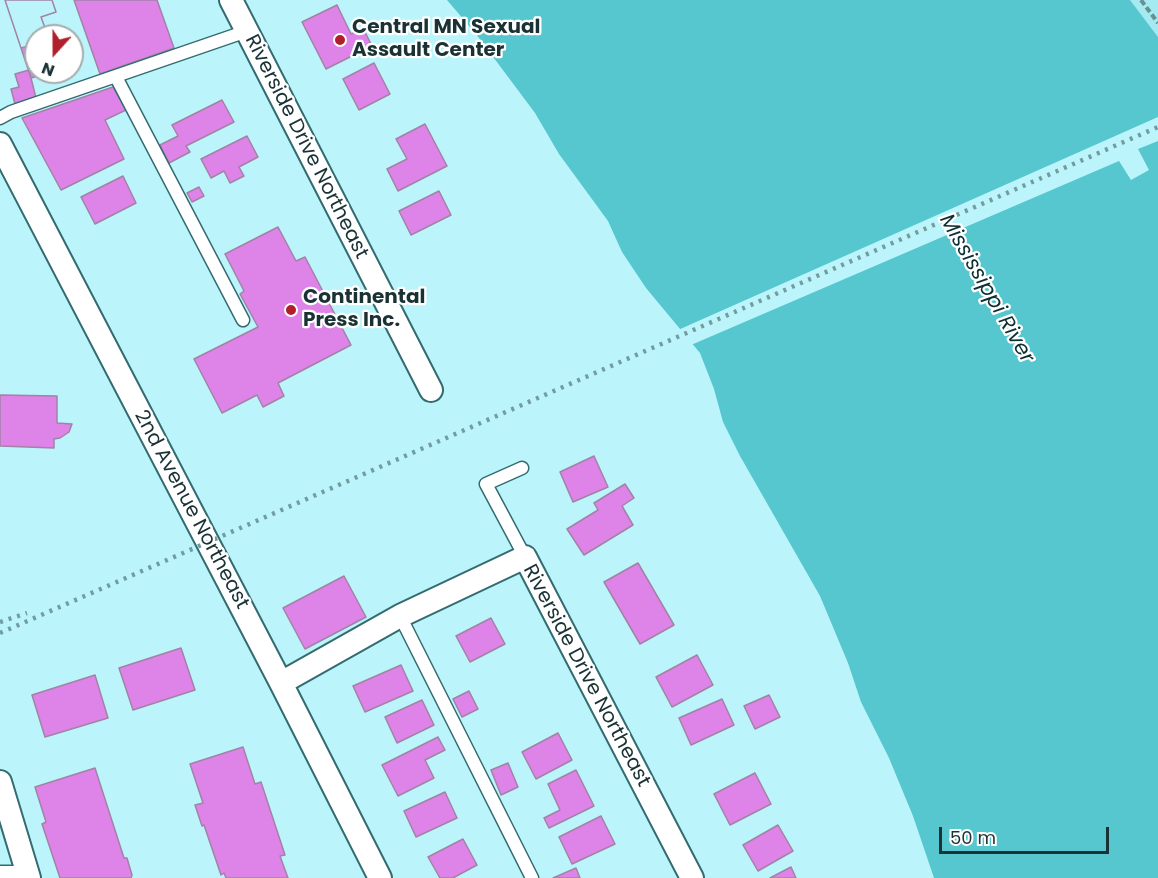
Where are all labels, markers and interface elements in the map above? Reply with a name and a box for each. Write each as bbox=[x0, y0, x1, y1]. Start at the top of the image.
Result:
place label: Central MN Sexual Assault Center bbox=[352, 16, 540, 63]
north arrow bbox=[24, 24, 84, 84]
street label: Riverside Drive Northeast bbox=[239, 31, 373, 263]
marker: Central MN Sexual Assault Center bbox=[333, 33, 347, 47]
text: N bbox=[38, 57, 58, 82]
water label: Mississippi River bbox=[933, 210, 1039, 368]
place label: Continental Press Inc. bbox=[303, 286, 425, 333]
marker: Continental Press Inc. bbox=[284, 303, 298, 317]
street label: 2nd Avenue Northeast bbox=[128, 407, 254, 613]
street label: Riverside Drive Northeast bbox=[517, 561, 655, 791]
scale bar bbox=[942, 815, 1112, 853]
text: 50 m bbox=[950, 825, 996, 850]

